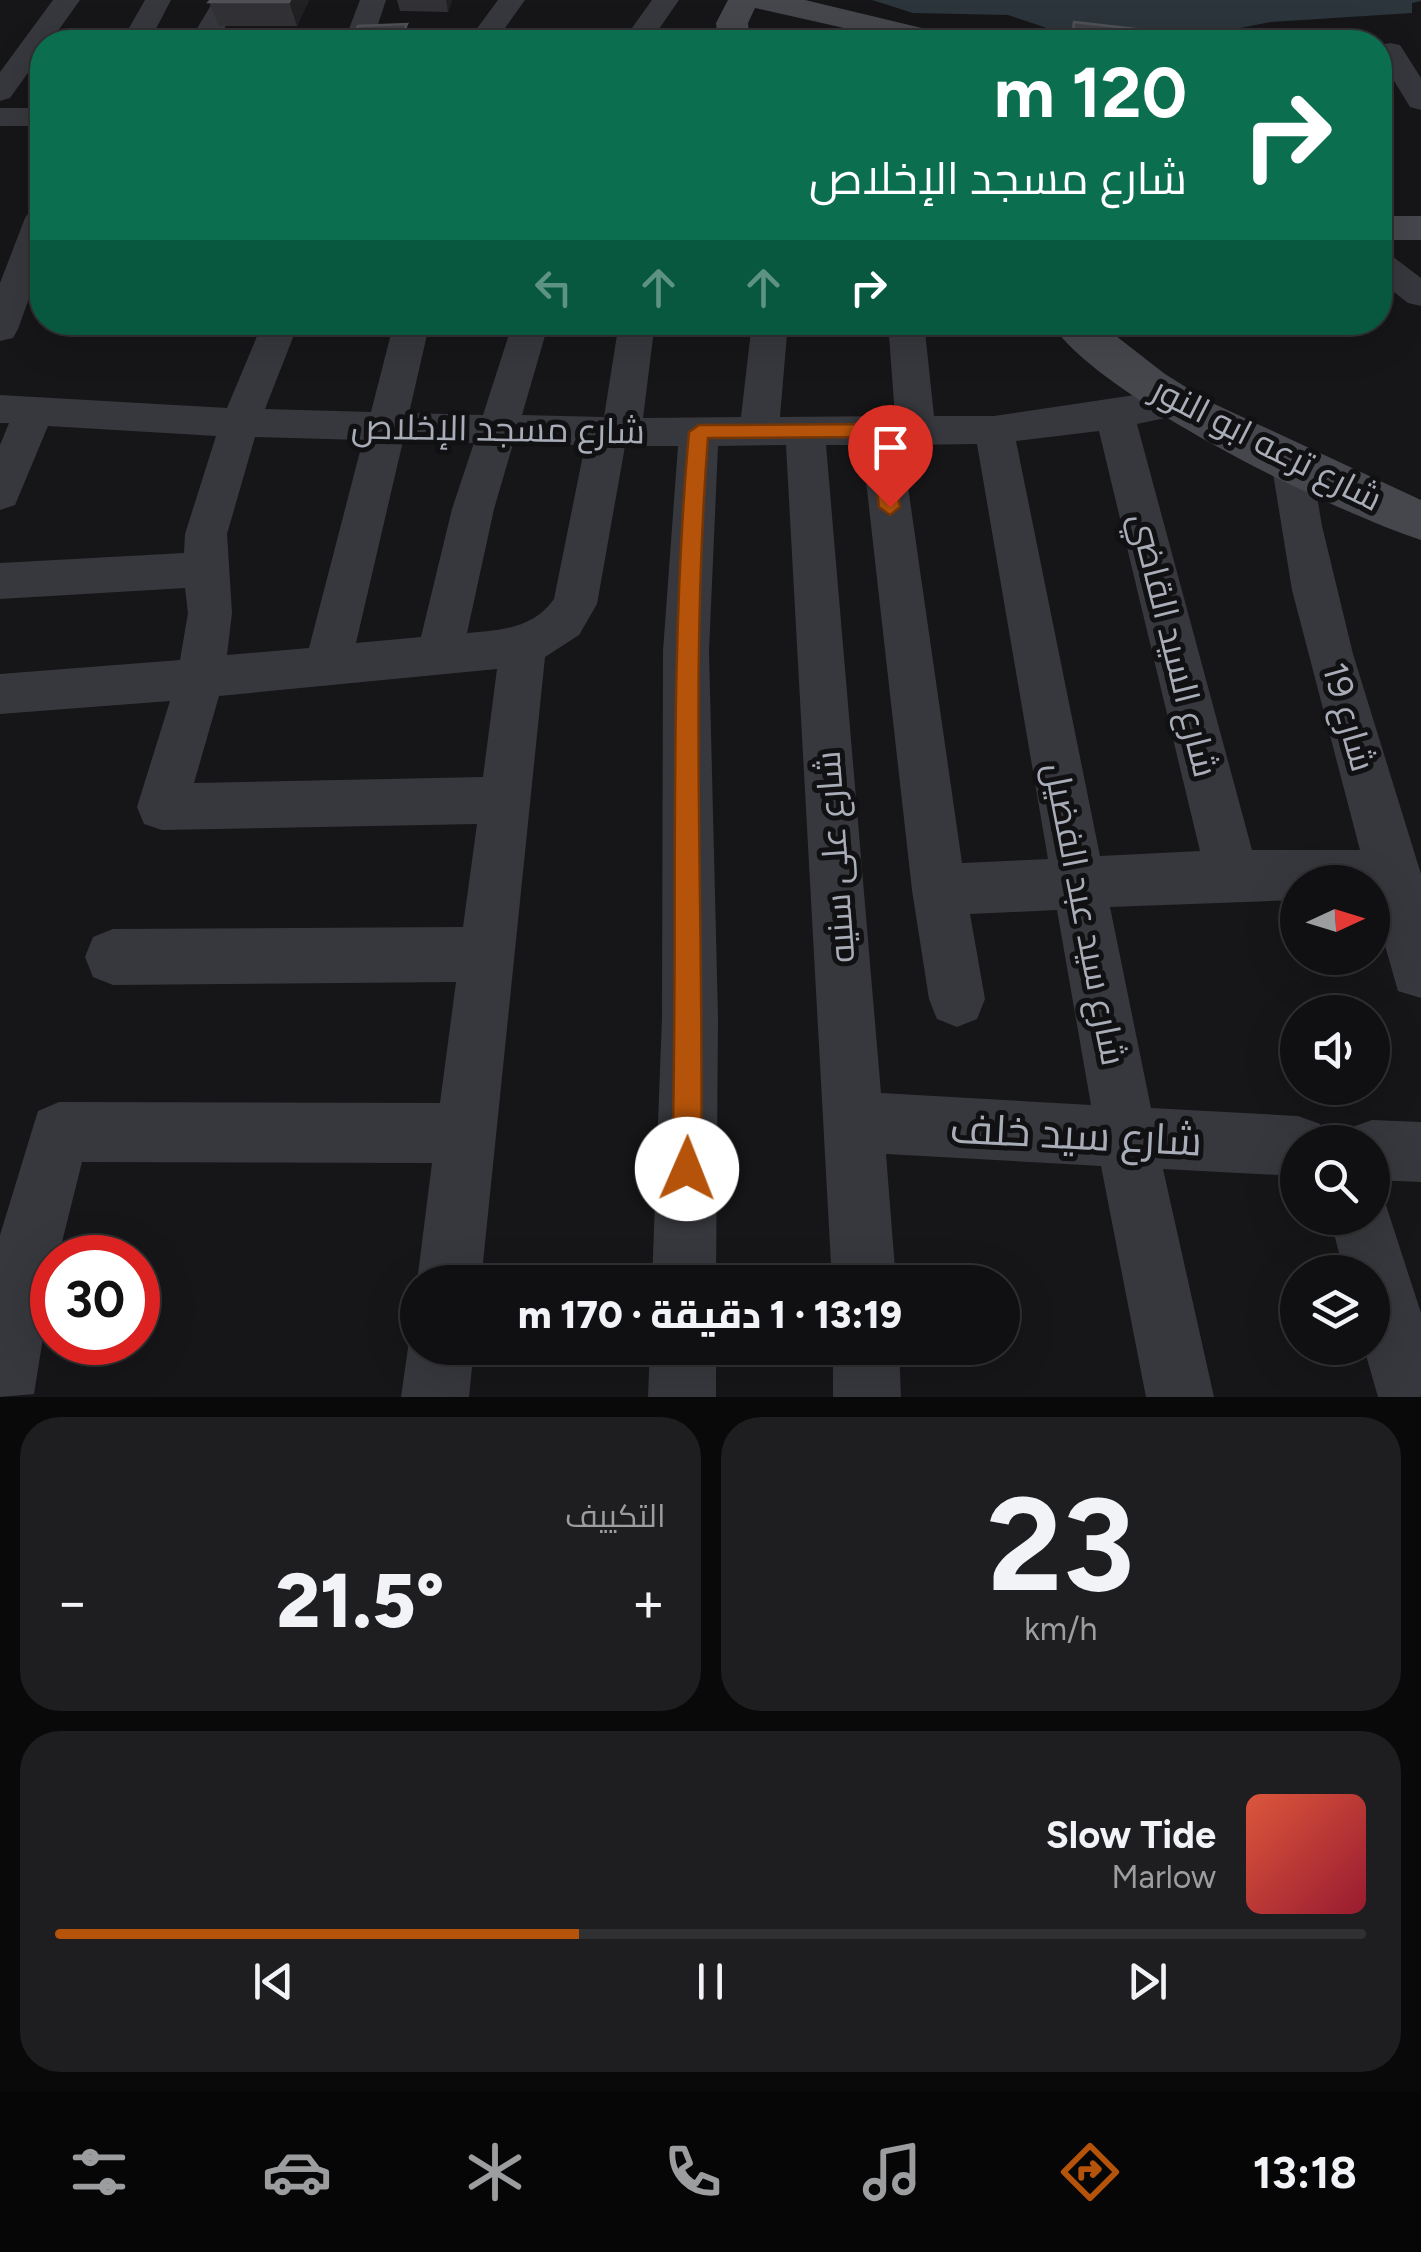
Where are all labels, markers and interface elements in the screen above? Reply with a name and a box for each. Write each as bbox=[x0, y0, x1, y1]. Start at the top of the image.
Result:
text: 120 m bbox=[994, 50, 1187, 135]
icon: right bbox=[1222, 70, 1352, 200]
text: شارع مسجد الإخلاص bbox=[809, 151, 1187, 205]
icon: left bbox=[526, 260, 581, 315]
icon: ahead bbox=[631, 260, 686, 315]
icon: ahead bbox=[736, 260, 791, 315]
icon: right bbox=[841, 260, 896, 315]
street label: شارع ترعه ابو النور bbox=[1142, 367, 1389, 522]
street label: شارع مسجد الإخلاص bbox=[351, 405, 645, 455]
pin bbox=[848, 405, 933, 508]
icon: arrive bbox=[863, 420, 918, 475]
street label: شارع السيد القاضي bbox=[1116, 509, 1227, 783]
street label: شارع 19 bbox=[1312, 658, 1384, 777]
street label: شارع على سنيه bbox=[807, 749, 865, 964]
street label: شارع سيد عبد الفضيل bbox=[1033, 759, 1135, 1069]
north arrow bbox=[1280, 865, 1390, 975]
map controls bbox=[1280, 865, 1390, 1365]
button: sound bbox=[1280, 995, 1390, 1105]
street label: شارع سيد خلف bbox=[949, 1102, 1203, 1169]
position arrow bbox=[635, 1117, 739, 1221]
button: search bbox=[1280, 1125, 1390, 1235]
speed limit sign: 30 bbox=[30, 1235, 160, 1365]
button: layers bbox=[1280, 1255, 1390, 1365]
text: 13:19 · 1 دقيقة · 170 m bbox=[518, 1292, 902, 1338]
text: 23 bbox=[987, 1467, 1135, 1623]
text: التكييف bbox=[565, 1497, 666, 1535]
text: 21.5° bbox=[276, 1556, 445, 1646]
text: − bbox=[55, 1569, 89, 1635]
text: + bbox=[631, 1569, 665, 1635]
text: km/h bbox=[1024, 1610, 1097, 1648]
text: Slow Tide bbox=[1046, 1812, 1216, 1858]
text: Marlow bbox=[1112, 1858, 1216, 1896]
icon: previous bbox=[246, 1954, 301, 2009]
icon: pause bbox=[683, 1954, 738, 2009]
icon: next bbox=[1120, 1954, 1175, 2009]
icon: filters bbox=[64, 2137, 134, 2207]
icon: car bbox=[262, 2137, 332, 2207]
icon: climate bbox=[460, 2137, 530, 2207]
icon: phone bbox=[658, 2137, 728, 2207]
icon: music bbox=[857, 2137, 927, 2207]
icon: directions bbox=[1055, 2137, 1125, 2207]
text: 13:18 bbox=[1253, 2145, 1357, 2199]

